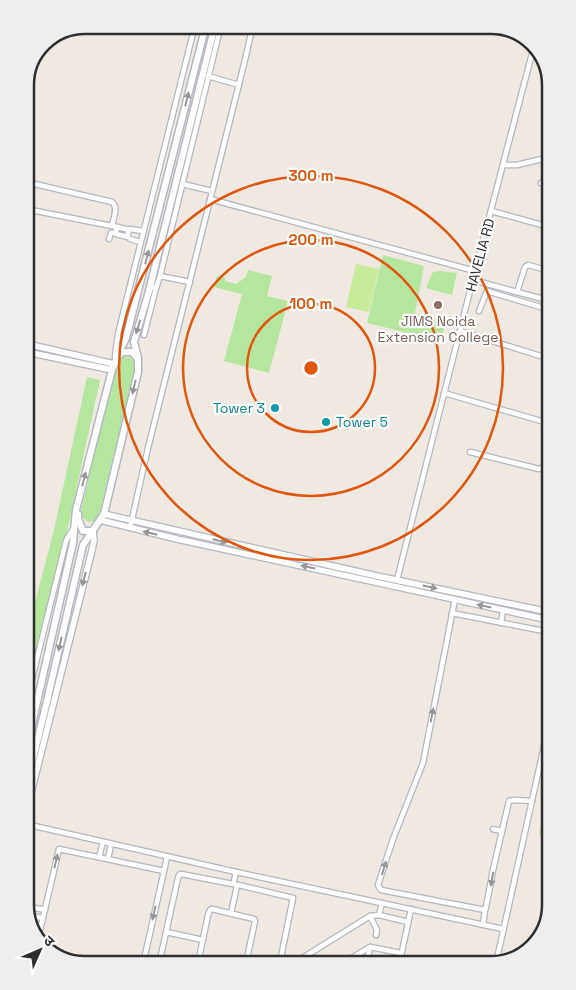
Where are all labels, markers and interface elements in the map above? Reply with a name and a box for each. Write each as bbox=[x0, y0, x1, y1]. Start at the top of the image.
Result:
one-way arrow bbox=[184, 92, 192, 107]
text: 300 m bbox=[288, 166, 334, 185]
street label: HAVELIA RD bbox=[462, 216, 498, 294]
text: 200 m bbox=[289, 230, 333, 249]
one-way arrow bbox=[143, 249, 151, 264]
text: 100 m bbox=[290, 294, 332, 313]
marker: JIMS Noida Extension College bbox=[432, 299, 444, 311]
place label: JIMS Noida Extension College bbox=[378, 312, 498, 346]
one-way arrow bbox=[134, 319, 142, 334]
centre of rings bbox=[302, 359, 320, 377]
one-way arrow bbox=[130, 379, 138, 394]
place label: Tower 3 bbox=[213, 399, 265, 417]
marker: Tower 3 bbox=[269, 402, 281, 414]
place label: Tower 5 bbox=[336, 413, 388, 431]
marker: Tower 5 bbox=[320, 416, 332, 428]
one-way arrow bbox=[80, 471, 88, 486]
one-way arrow bbox=[142, 529, 157, 537]
one-way arrow bbox=[212, 537, 227, 545]
one-way arrow bbox=[301, 563, 316, 571]
one-way arrow bbox=[80, 571, 88, 586]
one-way arrow bbox=[422, 583, 437, 591]
one-way arrow bbox=[477, 602, 492, 610]
one-way arrow bbox=[56, 637, 64, 652]
one-way arrow bbox=[429, 706, 437, 722]
one-way arrow bbox=[52, 853, 60, 868]
one-way arrow bbox=[380, 860, 388, 875]
one-way arrow bbox=[487, 871, 495, 887]
one-way arrow bbox=[150, 906, 158, 921]
north arrow bbox=[15, 925, 65, 975]
text: उ bbox=[40, 932, 59, 951]

